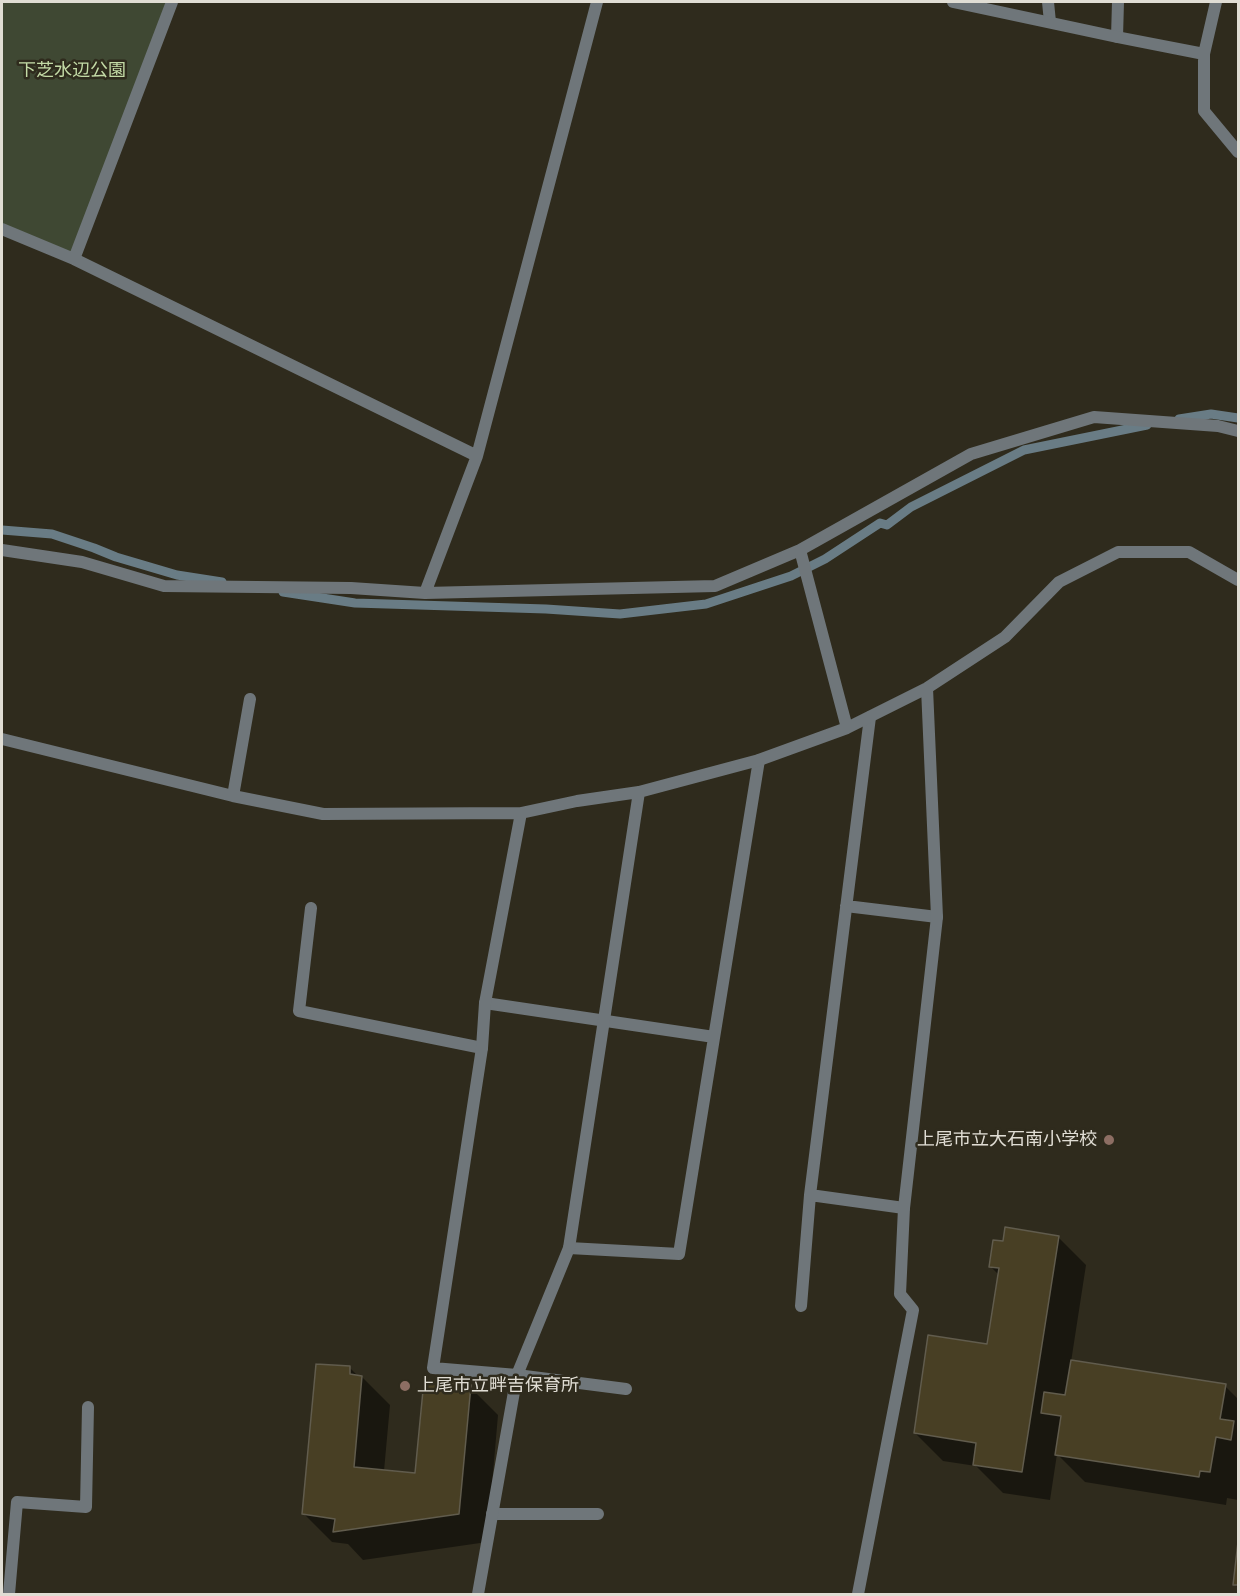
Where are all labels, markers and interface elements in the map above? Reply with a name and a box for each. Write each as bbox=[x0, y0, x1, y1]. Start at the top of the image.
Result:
park label: 下芝水辺公園 bbox=[18, 60, 126, 82]
place label: 上尾市立大石南小学校 bbox=[917, 1129, 1097, 1151]
marker: 上尾市立大石南小学校 bbox=[1102, 1133, 1116, 1147]
place label: 上尾市立畔吉保育所 bbox=[417, 1375, 579, 1397]
marker: 上尾市立畔吉保育所 bbox=[398, 1379, 412, 1393]

